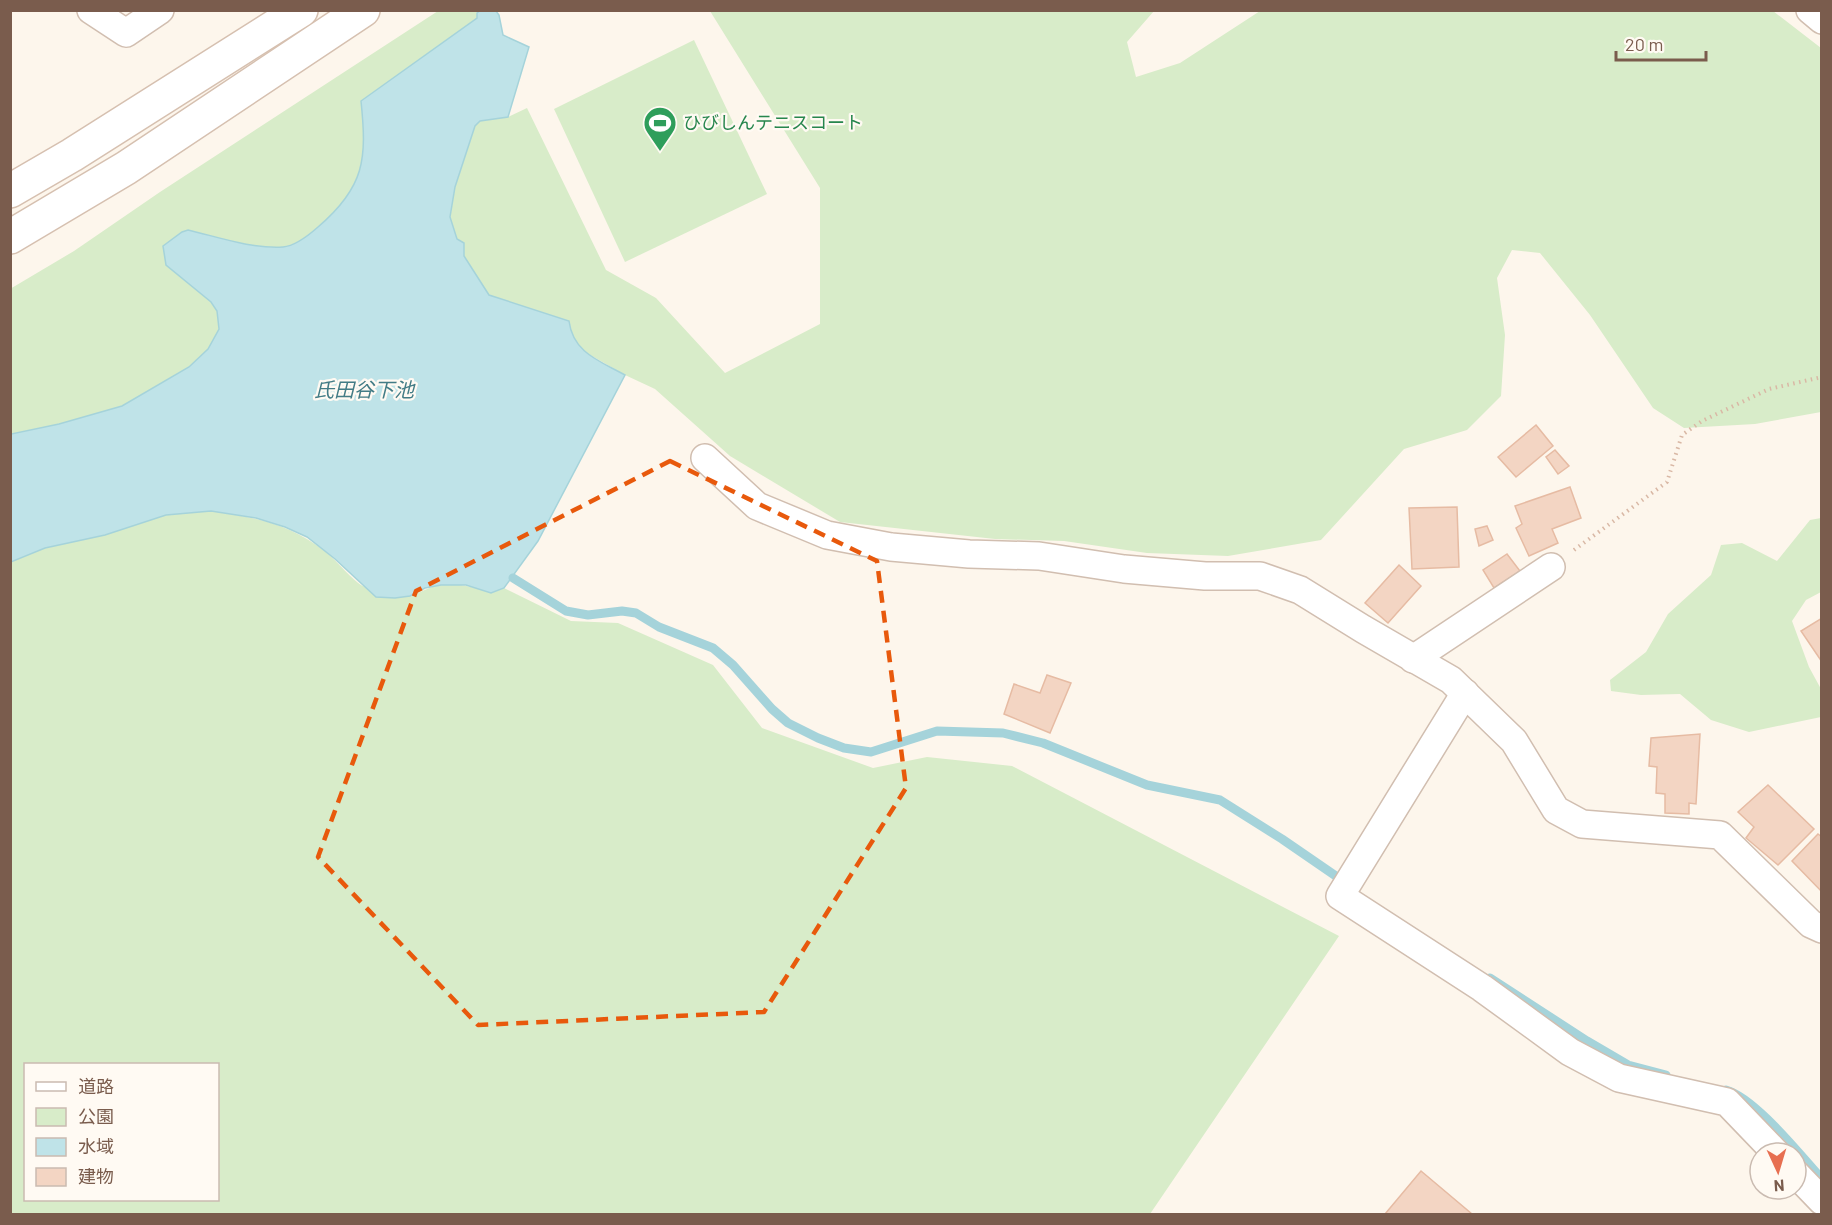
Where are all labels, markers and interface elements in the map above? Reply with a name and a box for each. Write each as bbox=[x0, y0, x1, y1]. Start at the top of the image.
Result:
scale bar bbox=[1616, 24, 1706, 62]
text: 20 m bbox=[1625, 33, 1663, 55]
sports icon: ひびしんテニスコート bbox=[642, 105, 678, 152]
place label: ひびしんテニスコート bbox=[683, 111, 863, 133]
water label: 氏田谷下池 bbox=[314, 377, 416, 401]
legend bbox=[24, 1063, 219, 1201]
text: 道路 bbox=[78, 1075, 114, 1097]
text: 公園 bbox=[78, 1105, 114, 1127]
text: 水域 bbox=[78, 1135, 114, 1157]
north arrow bbox=[1748, 1141, 1808, 1201]
text: 建物 bbox=[78, 1165, 114, 1187]
text: N bbox=[1773, 1177, 1785, 1196]

